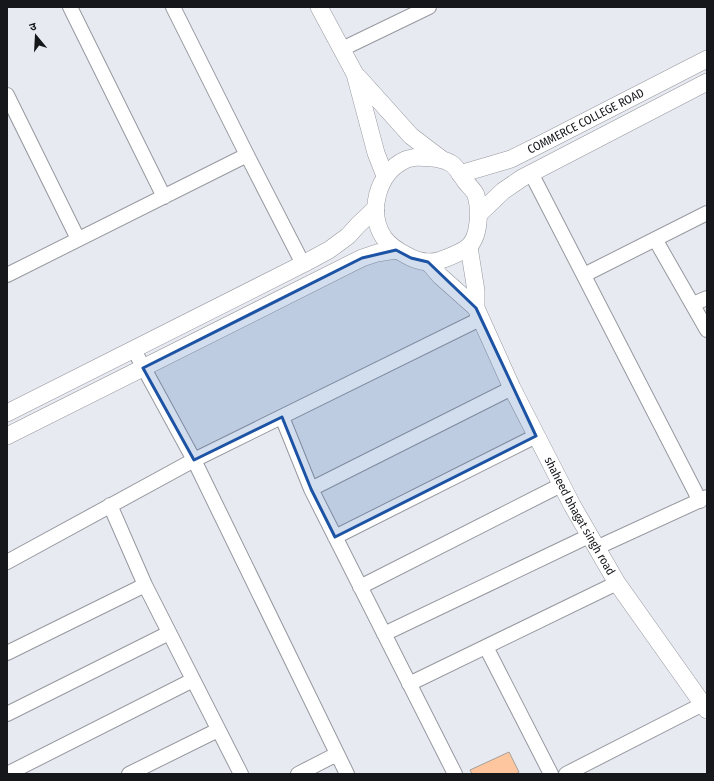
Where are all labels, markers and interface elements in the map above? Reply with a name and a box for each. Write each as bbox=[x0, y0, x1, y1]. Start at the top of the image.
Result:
north arrow bbox=[16, 16, 56, 56]
text: उ bbox=[28, 20, 39, 34]
street label: COMMERCE COLLEGE ROAD bbox=[525, 85, 646, 157]
street label: shaheed bhagat singh road bbox=[541, 454, 618, 578]

